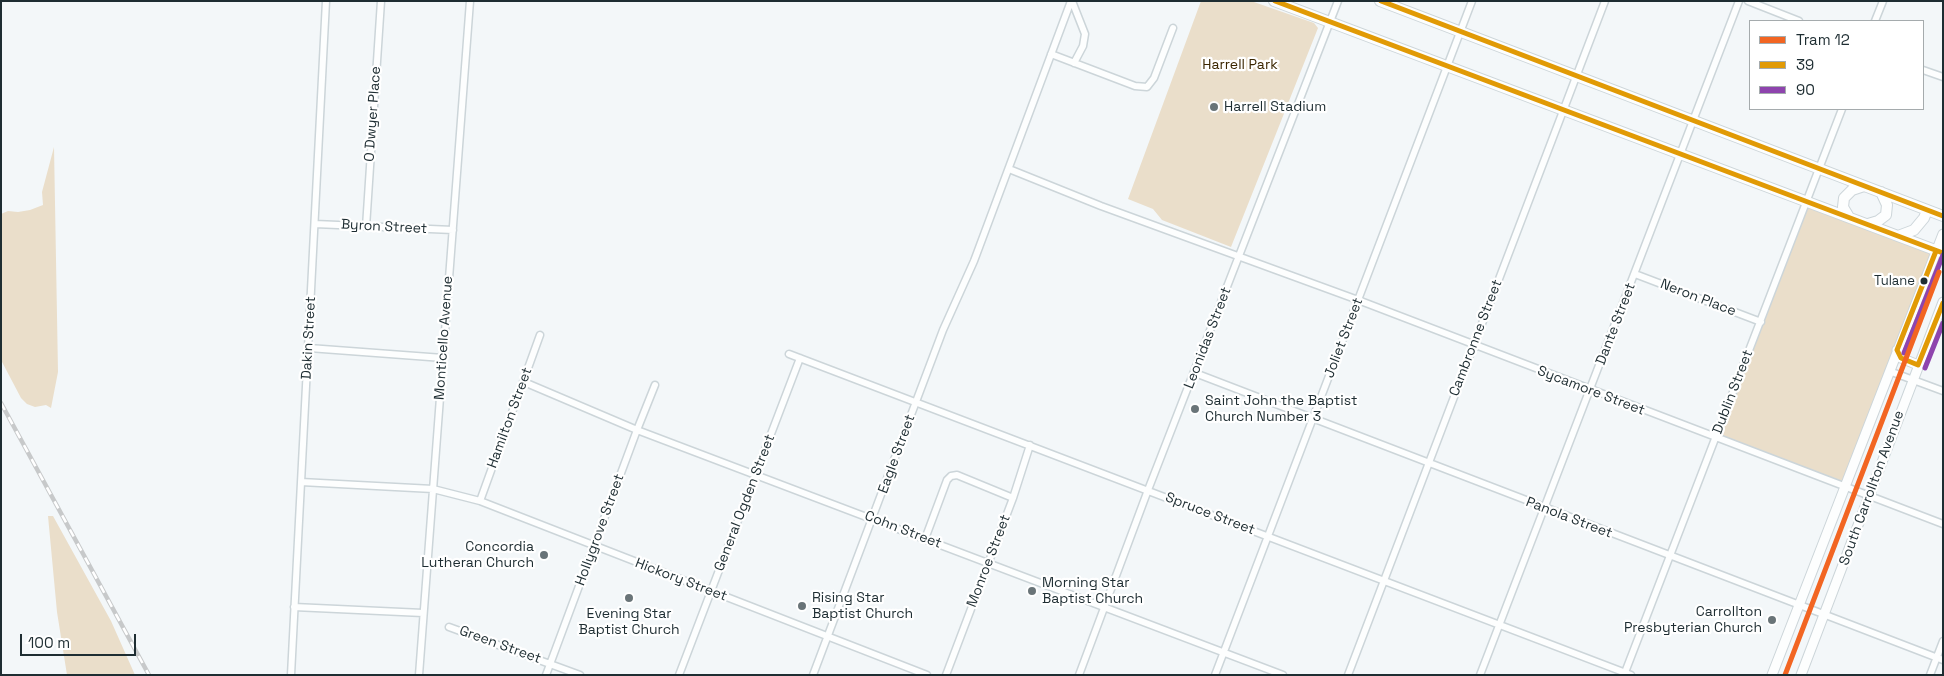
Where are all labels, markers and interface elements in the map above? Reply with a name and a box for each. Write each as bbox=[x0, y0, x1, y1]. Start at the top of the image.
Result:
legend bbox=[1749, 20, 1924, 110]
text: Tram 12 bbox=[1796, 30, 1850, 49]
text: 39 bbox=[1796, 55, 1814, 74]
park label: Harrell Park bbox=[1202, 57, 1278, 73]
street label: O Dwyer Place bbox=[361, 66, 385, 162]
text: 90 bbox=[1796, 80, 1815, 99]
place label: Harrell Stadium bbox=[1224, 99, 1326, 115]
marker: Harrell Stadium bbox=[1208, 101, 1220, 113]
street label: Byron Street bbox=[340, 216, 428, 238]
place label: Tulane bbox=[1874, 273, 1915, 289]
street label: Monticello Avenue bbox=[431, 275, 457, 401]
street label: Neron Place bbox=[1658, 276, 1738, 320]
marker: Tulane bbox=[1919, 276, 1929, 286]
street label: Cambronne Street bbox=[1446, 277, 1506, 399]
street label: Dante Street bbox=[1593, 281, 1639, 367]
street label: Leonidas Street bbox=[1181, 285, 1235, 391]
street label: Dakin Street bbox=[298, 296, 320, 380]
street label: Joliet Street bbox=[1321, 296, 1367, 380]
street label: Dublin Street bbox=[1709, 348, 1757, 436]
street label: Sycamore Street bbox=[1535, 363, 1647, 419]
street label: Hamilton Street bbox=[484, 365, 536, 471]
place label: Saint John the Baptist Church Number 3 bbox=[1205, 393, 1357, 426]
marker: Saint John the Baptist Church Number 3 bbox=[1189, 403, 1201, 415]
street label: South Carrollton Avenue bbox=[1836, 408, 1908, 568]
street label: Eagle Street bbox=[875, 412, 919, 496]
street label: General Ogden Street bbox=[711, 432, 779, 574]
street label: Hollygrove Street bbox=[572, 472, 628, 588]
street label: Spruce Street bbox=[1163, 489, 1257, 539]
street label: Panola Street bbox=[1523, 494, 1615, 542]
street label: Cohn Street bbox=[862, 508, 944, 552]
street label: Monroe Street bbox=[964, 512, 1014, 610]
place label: Concordia Lutheran Church bbox=[421, 539, 534, 572]
marker: Concordia Lutheran Church bbox=[538, 549, 550, 561]
street label: Hickory Street bbox=[633, 555, 729, 605]
place label: Morning Star Baptist Church bbox=[1042, 575, 1143, 608]
marker: Morning Star Baptist Church bbox=[1026, 585, 1038, 597]
place label: Rising Star Baptist Church bbox=[812, 590, 913, 622]
marker: Evening Star Baptist Church bbox=[623, 592, 635, 604]
marker: Rising Star Baptist Church bbox=[796, 600, 808, 612]
place label: Carrollton Presbyterian Church bbox=[1624, 604, 1762, 636]
place label: Evening Star Baptist Church bbox=[578, 606, 680, 638]
marker: Carrollton Presbyterian Church bbox=[1766, 614, 1778, 626]
street label: Green Street bbox=[457, 622, 543, 668]
scale bar bbox=[22, 624, 139, 656]
text: 100 m bbox=[28, 633, 70, 652]

